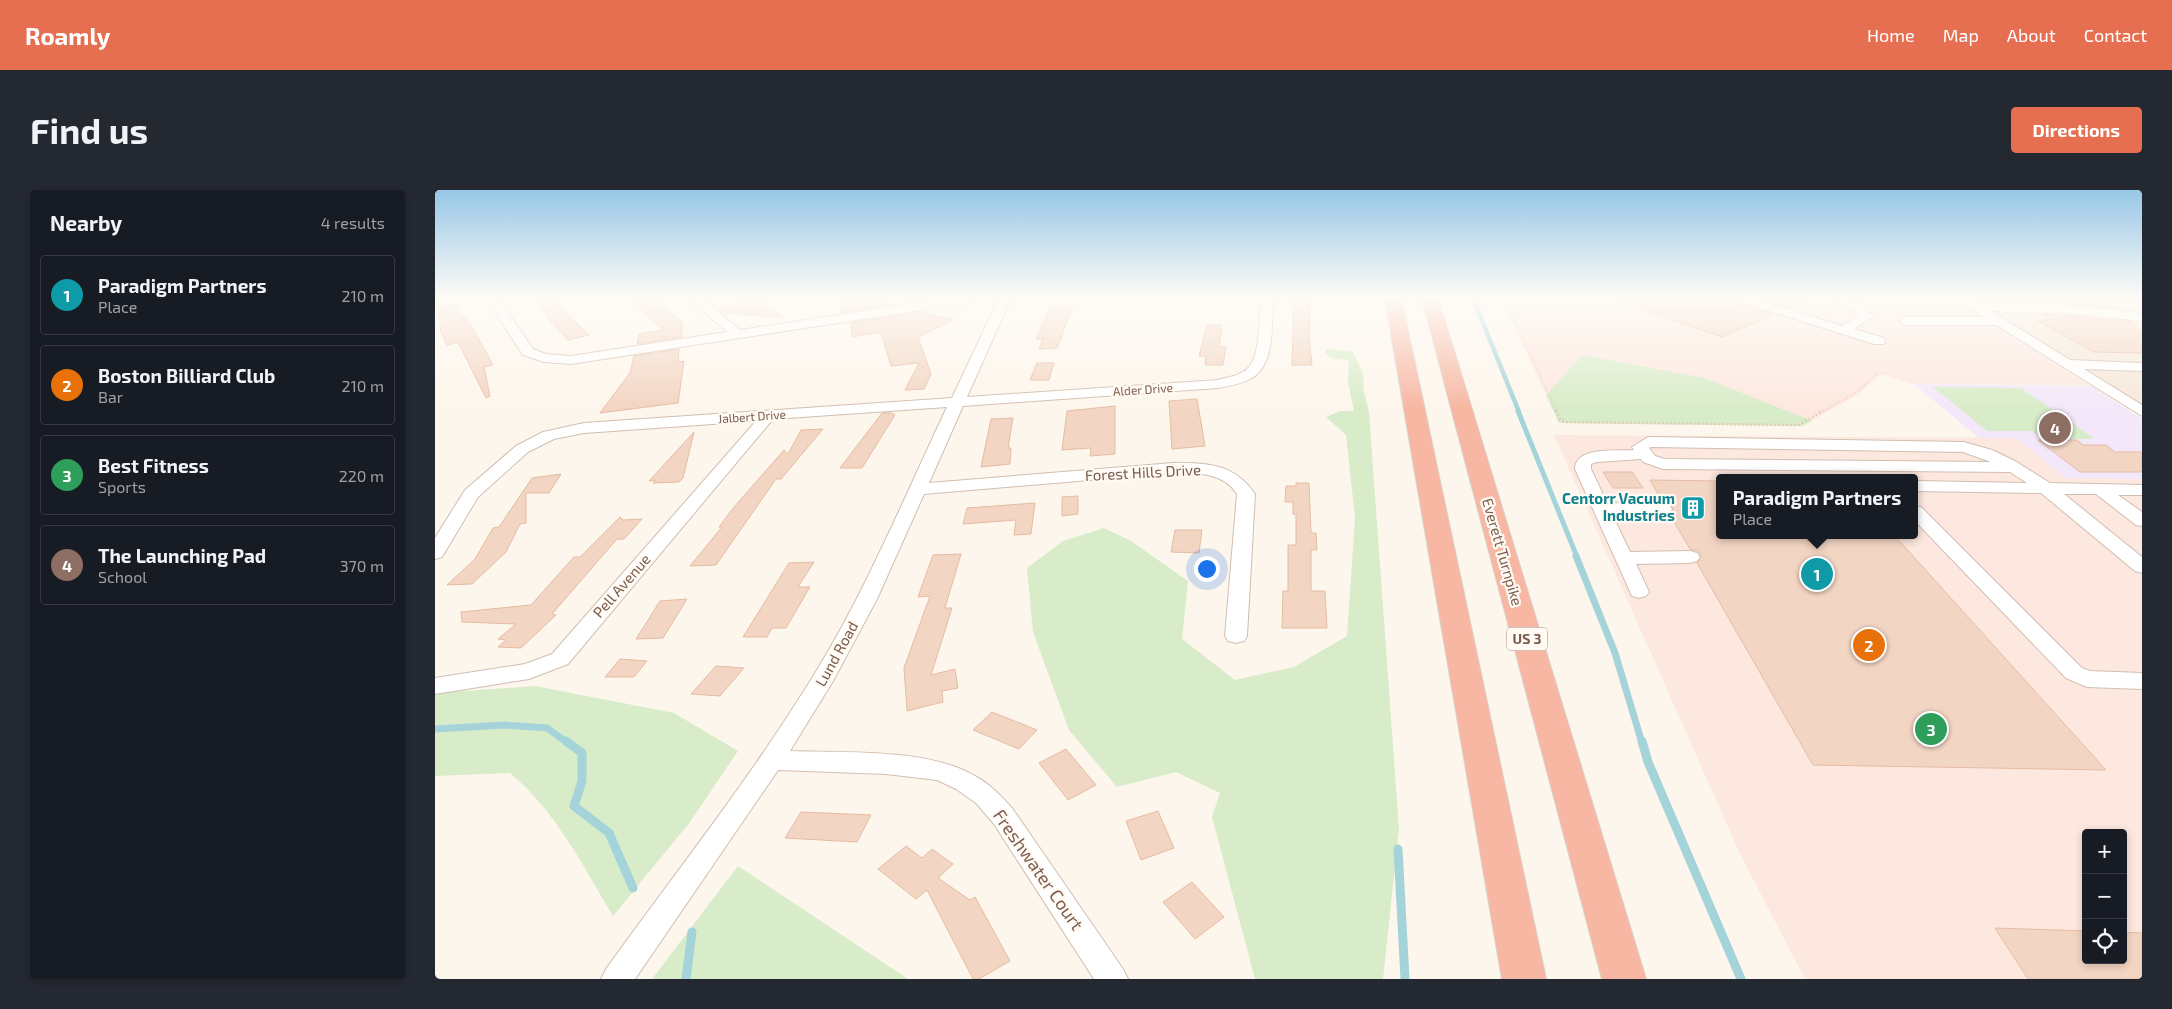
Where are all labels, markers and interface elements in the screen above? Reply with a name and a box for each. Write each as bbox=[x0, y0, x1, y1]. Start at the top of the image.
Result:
text: Roamly bbox=[25, 21, 110, 50]
text: Home bbox=[1867, 24, 1915, 46]
text: Map bbox=[1943, 24, 1979, 46]
text: About bbox=[2007, 24, 2056, 46]
text: Contact bbox=[2084, 24, 2147, 46]
button: Directions bbox=[2011, 107, 2142, 153]
text: Find us bbox=[30, 109, 148, 151]
text: Nearby bbox=[50, 210, 122, 235]
text: 4 results bbox=[321, 213, 385, 232]
text: Paradigm Partners bbox=[98, 274, 267, 297]
text: 1 bbox=[64, 286, 70, 305]
text: 210 m bbox=[341, 286, 384, 305]
text: Place bbox=[98, 297, 137, 316]
text: Boston Billiard Club bbox=[98, 364, 275, 387]
text: 2 bbox=[62, 376, 72, 395]
text: 210 m bbox=[341, 376, 384, 395]
street label: Alder Drive bbox=[1112, 380, 1173, 398]
text: Bar bbox=[98, 387, 123, 406]
street label: Jalbert Drive bbox=[717, 407, 786, 425]
pin: 4 bbox=[2039, 409, 2071, 447]
text: Best Fitness bbox=[98, 454, 209, 477]
street label: Forest Hills Drive bbox=[1084, 460, 1201, 484]
text: 3 bbox=[62, 466, 72, 485]
text: 220 m bbox=[339, 466, 384, 485]
popup bbox=[1716, 474, 1918, 539]
text: Sports bbox=[98, 477, 146, 496]
text: Paradigm Partners bbox=[1733, 486, 1901, 509]
place label: Centorr Vacuum Industries bbox=[1562, 489, 1675, 524]
building icon: Centorr Vacuum Industries bbox=[1680, 495, 1706, 521]
street label: Everett Turnpike bbox=[1479, 496, 1527, 608]
text: Place bbox=[1733, 509, 1772, 528]
text: The Launching Pad bbox=[98, 544, 266, 567]
street label: Pell Avenue bbox=[589, 550, 654, 621]
pin: 1 bbox=[1801, 555, 1833, 593]
text: 4 bbox=[62, 556, 72, 575]
text: 370 m bbox=[340, 556, 384, 575]
your location bbox=[1194, 556, 1220, 582]
text: School bbox=[98, 567, 147, 586]
street label: Lund Road bbox=[811, 618, 861, 689]
pin: 2 bbox=[1853, 626, 1885, 664]
road number: US 3 bbox=[1507, 628, 1547, 650]
pin: 3 bbox=[1915, 710, 1947, 748]
street label: Freshwater Court bbox=[989, 805, 1089, 934]
map controls bbox=[2082, 829, 2127, 964]
button: + bbox=[2082, 829, 2127, 874]
button: − bbox=[2082, 874, 2127, 919]
button: locate bbox=[2082, 919, 2127, 964]

